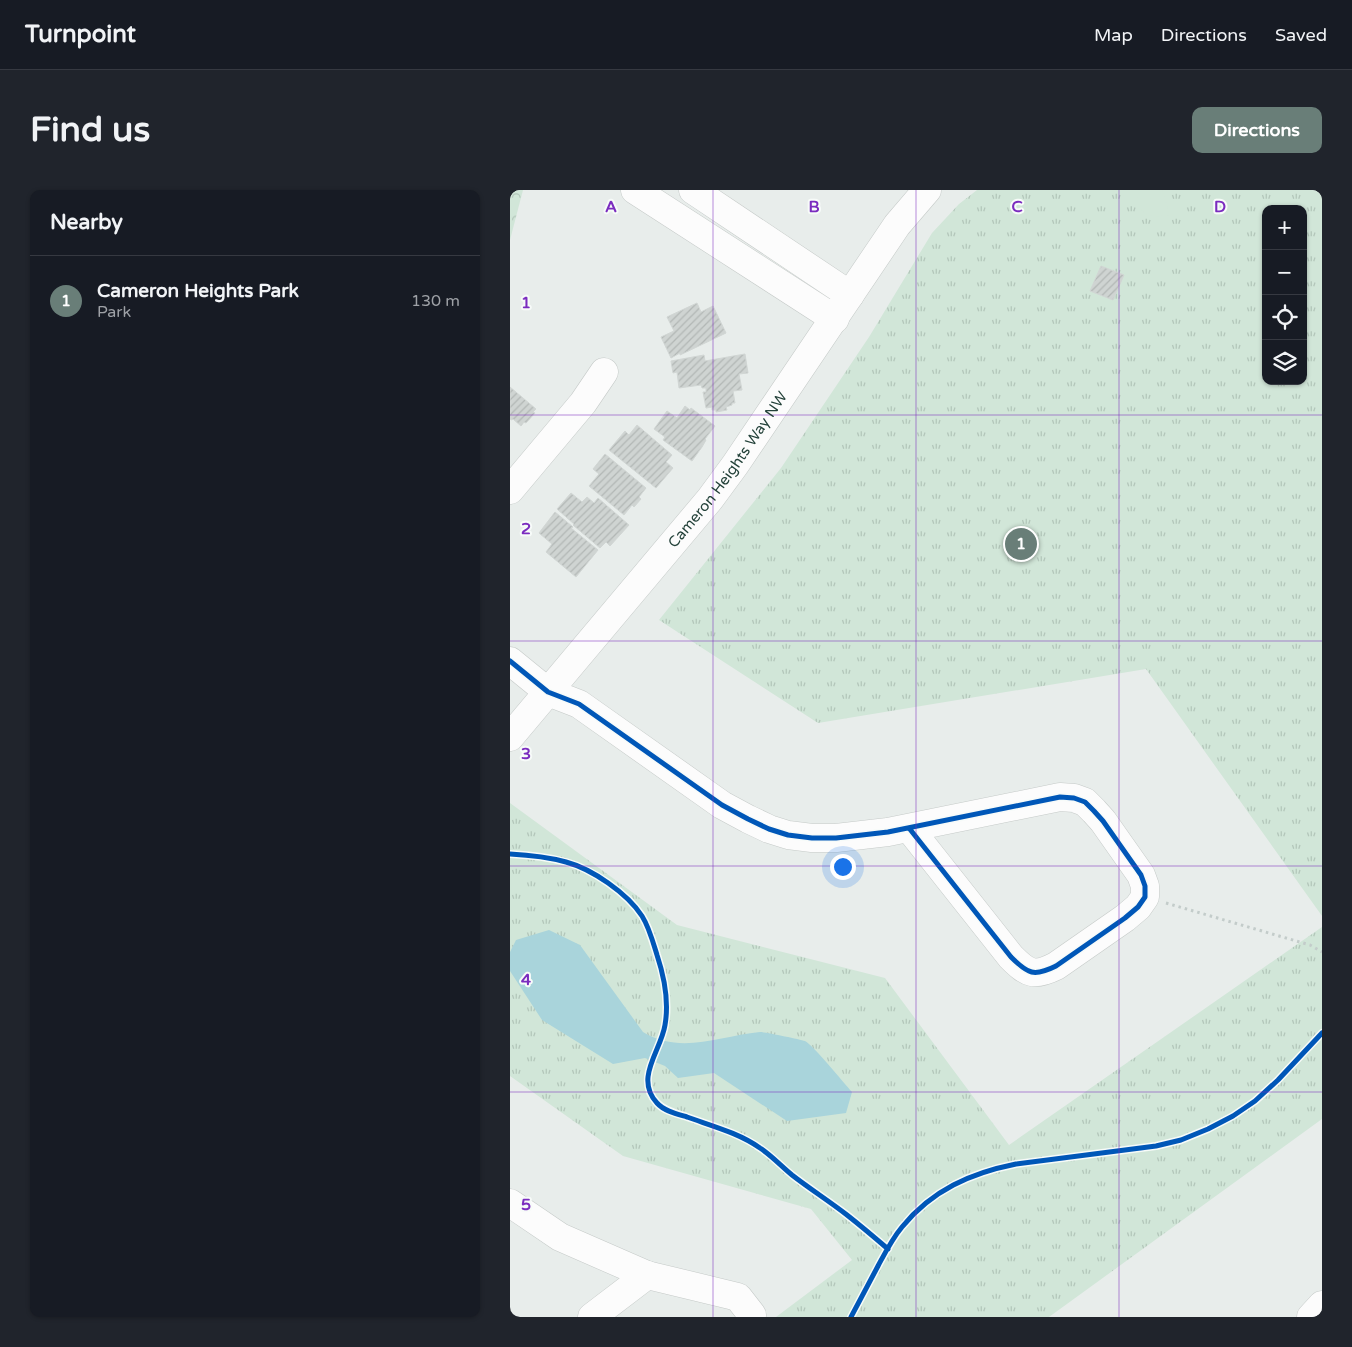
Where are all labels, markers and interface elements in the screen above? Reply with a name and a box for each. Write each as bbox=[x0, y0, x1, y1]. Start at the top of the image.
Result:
text: Turnpoint bbox=[25, 20, 136, 49]
text: Map bbox=[1094, 24, 1133, 46]
text: Directions bbox=[1161, 24, 1247, 46]
text: Saved bbox=[1275, 24, 1327, 46]
button: Directions bbox=[1192, 107, 1322, 153]
text: Find us bbox=[30, 109, 150, 151]
text: A bbox=[605, 197, 617, 217]
text: B bbox=[808, 197, 820, 217]
text: C bbox=[1011, 197, 1023, 217]
text: D bbox=[1214, 197, 1226, 217]
map controls bbox=[1262, 205, 1307, 385]
button: + bbox=[1262, 205, 1307, 250]
text: Nearby bbox=[50, 210, 123, 235]
button: − bbox=[1262, 250, 1307, 295]
text: Cameron Heights Park bbox=[97, 280, 299, 302]
text: 1 bbox=[61, 291, 71, 311]
text: 130 m bbox=[411, 291, 460, 311]
text: 1 bbox=[521, 293, 531, 313]
button: locate bbox=[1262, 295, 1307, 340]
text: Park bbox=[97, 302, 131, 322]
button: layers bbox=[1262, 340, 1307, 385]
street label: Cameron Heights Way NW bbox=[664, 388, 791, 551]
text: 2 bbox=[521, 519, 531, 539]
pin: 1 bbox=[1005, 525, 1037, 563]
text: 3 bbox=[521, 744, 531, 764]
your location bbox=[830, 854, 856, 880]
text: 4 bbox=[521, 970, 531, 990]
text: 5 bbox=[521, 1195, 531, 1215]

